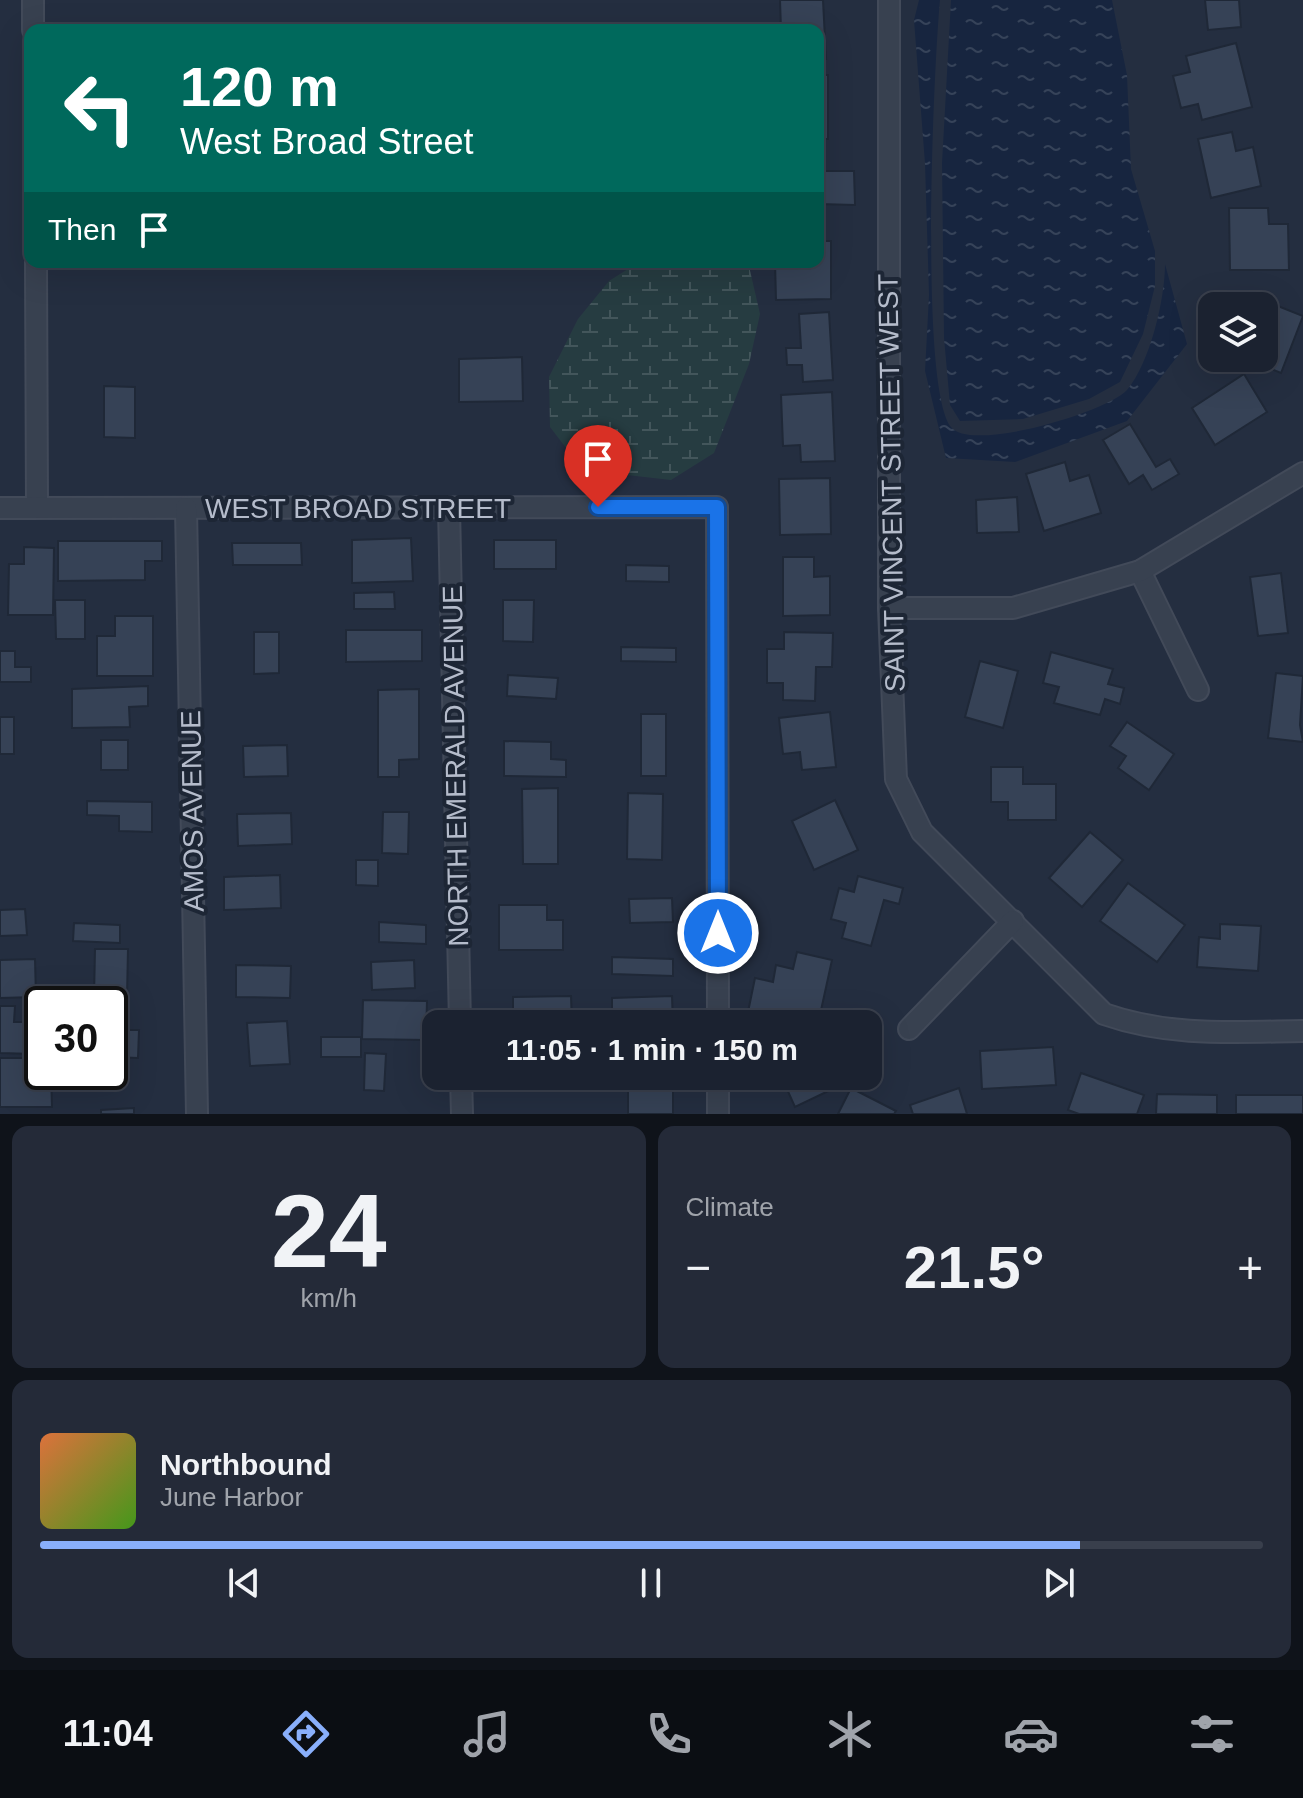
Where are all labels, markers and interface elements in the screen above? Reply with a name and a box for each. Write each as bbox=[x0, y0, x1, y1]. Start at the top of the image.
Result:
text: 120 m bbox=[180, 55, 339, 118]
icon: left bbox=[48, 56, 152, 160]
text: West Broad Street bbox=[180, 121, 473, 162]
icon: arrive bbox=[132, 208, 176, 252]
text: Then bbox=[48, 213, 116, 246]
street label: SAINT VINCENT STREET WEST bbox=[872, 273, 911, 692]
map controls bbox=[1198, 292, 1278, 372]
button: layers bbox=[1198, 292, 1278, 372]
pin bbox=[564, 425, 632, 507]
icon: arrive bbox=[576, 437, 620, 481]
street label: WEST BROAD STREET bbox=[205, 493, 511, 524]
street label: NORTH EMERALD AVENUE bbox=[437, 585, 474, 947]
street label: AMOS AVENUE bbox=[175, 710, 210, 912]
position arrow bbox=[676, 891, 760, 975]
speed limit sign: 30 bbox=[24, 986, 128, 1090]
text: 11:05 · 1 min · 150 m bbox=[506, 1033, 798, 1066]
text: 24 bbox=[271, 1173, 387, 1289]
text: Climate bbox=[686, 1192, 774, 1222]
text: 21.5° bbox=[904, 1234, 1045, 1301]
text: − bbox=[686, 1243, 711, 1292]
text: + bbox=[1237, 1243, 1263, 1292]
text: km/h bbox=[301, 1283, 357, 1313]
text: Northbound bbox=[160, 1448, 332, 1481]
text: June Harbor bbox=[160, 1482, 303, 1512]
icon: previous bbox=[222, 1561, 266, 1605]
icon: pause bbox=[629, 1561, 673, 1605]
icon: next bbox=[1037, 1561, 1081, 1605]
icon: directions bbox=[278, 1706, 334, 1762]
icon: music bbox=[459, 1706, 515, 1762]
icon: phone bbox=[641, 1706, 697, 1762]
icon: climate bbox=[822, 1706, 878, 1762]
icon: car bbox=[1003, 1706, 1059, 1762]
icon: filters bbox=[1184, 1706, 1240, 1762]
text: 11:04 bbox=[63, 1713, 153, 1754]

